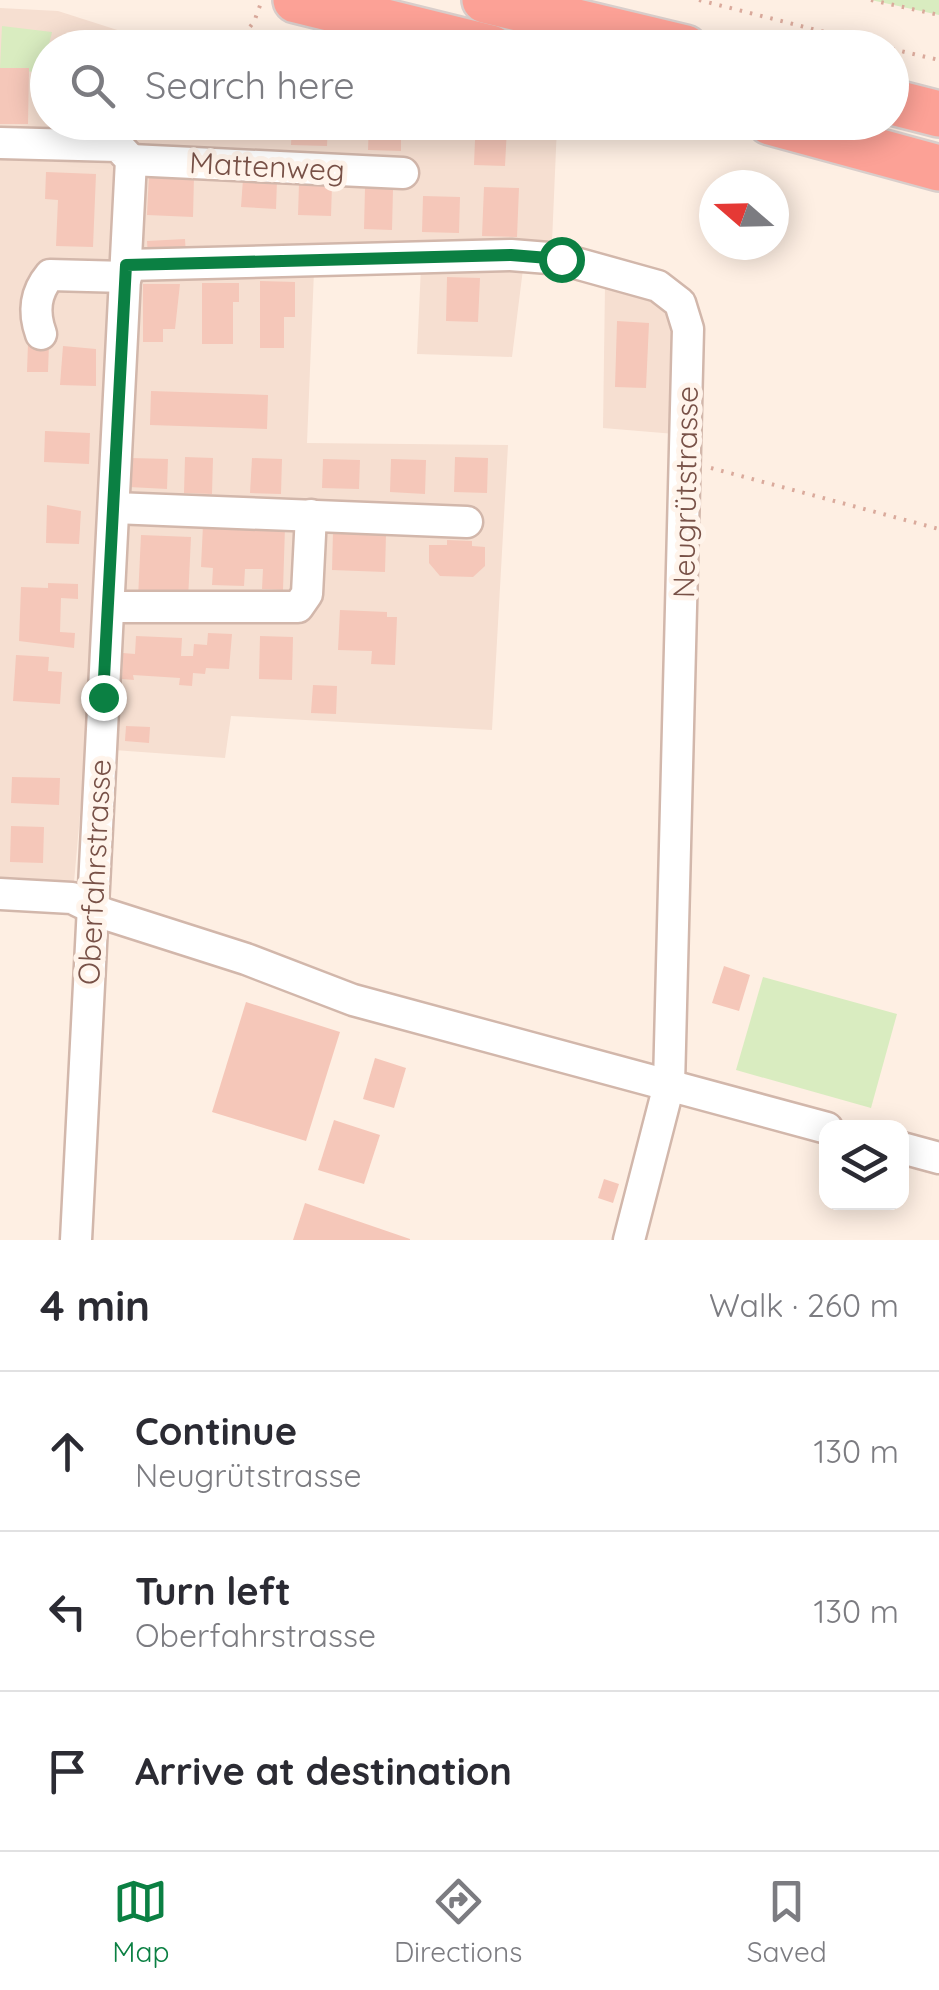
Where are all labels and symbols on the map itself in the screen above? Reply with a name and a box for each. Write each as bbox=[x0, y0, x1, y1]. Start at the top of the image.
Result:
street label: Mattenweg bbox=[188, 143, 346, 189]
north arrow bbox=[699, 170, 789, 260]
route start bbox=[539, 237, 585, 283]
street label: Neugrütstrasse bbox=[664, 385, 706, 599]
route end bbox=[81, 675, 127, 721]
street label: Oberfahrstrasse bbox=[69, 758, 119, 986]

